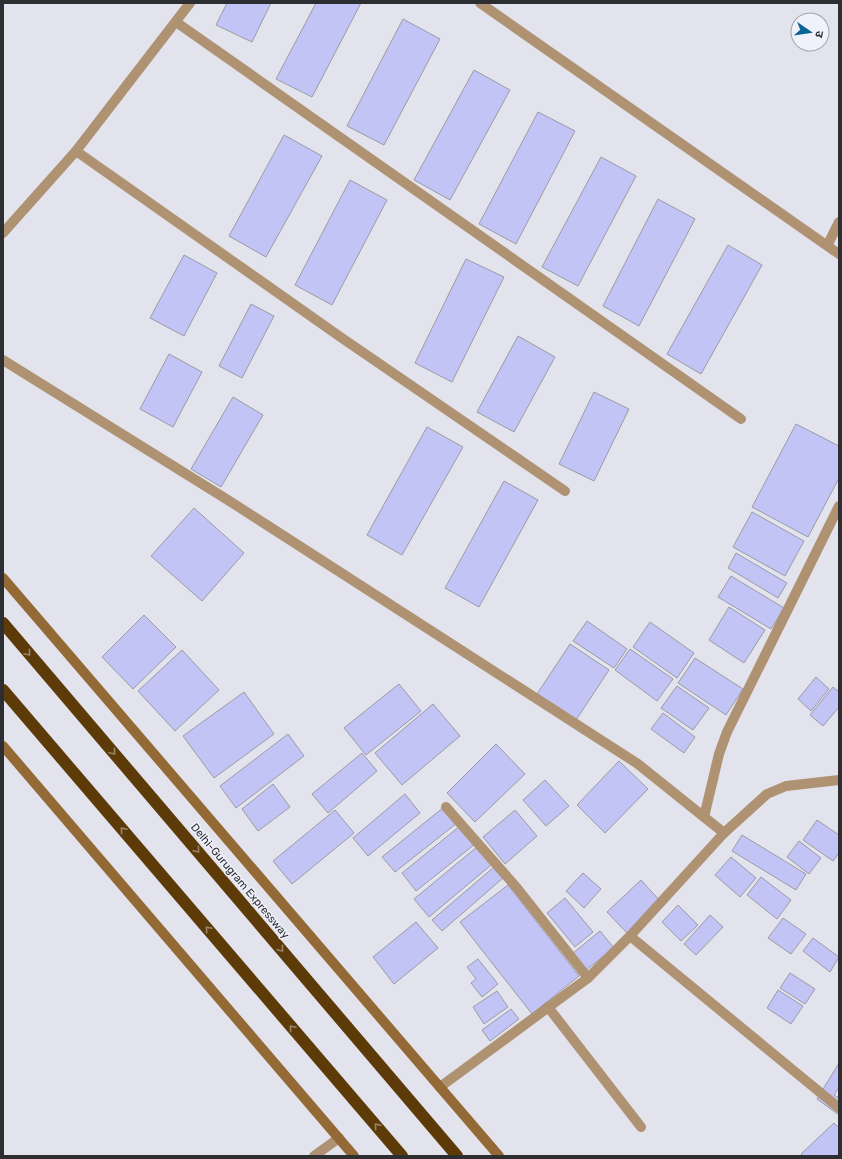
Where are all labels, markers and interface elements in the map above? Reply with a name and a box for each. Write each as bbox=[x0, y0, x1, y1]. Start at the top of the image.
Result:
north arrow bbox=[790, 12, 830, 52]
text: उ bbox=[812, 30, 826, 39]
one-way arrow bbox=[24, 648, 31, 655]
one-way arrow bbox=[108, 747, 115, 754]
street label: Delhi-Gurugram Expressway bbox=[188, 821, 292, 941]
one-way arrow bbox=[121, 827, 128, 835]
one-way arrow bbox=[192, 846, 199, 853]
one-way arrow bbox=[205, 926, 212, 934]
one-way arrow bbox=[277, 945, 284, 952]
one-way arrow bbox=[290, 1025, 297, 1032]
one-way arrow bbox=[375, 1124, 382, 1131]

